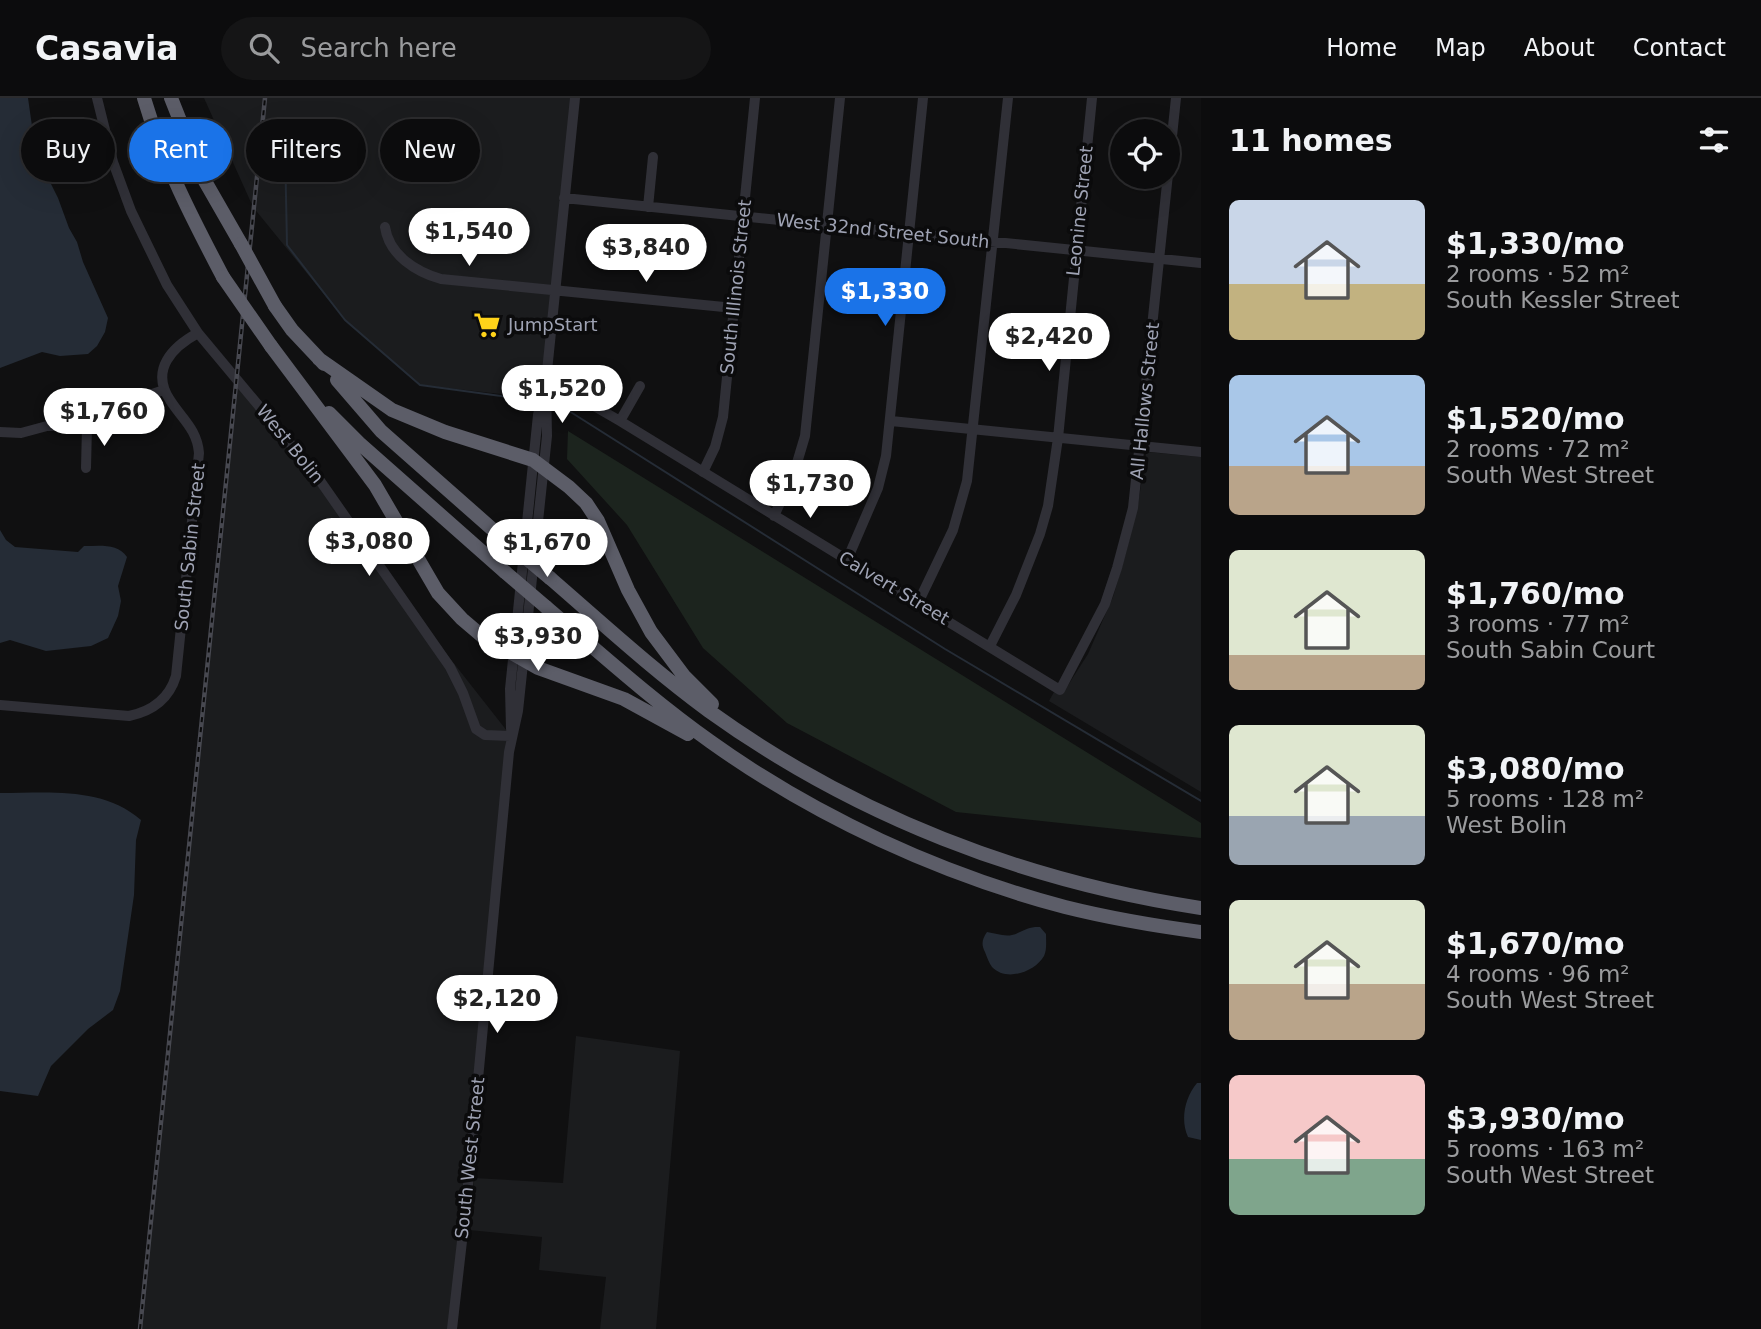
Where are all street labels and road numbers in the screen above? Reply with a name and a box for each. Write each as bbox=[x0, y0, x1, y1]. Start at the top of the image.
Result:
street label: Leonine Street bbox=[1062, 145, 1097, 277]
street label: South Illinois Street bbox=[716, 199, 755, 375]
street label: West 32nd Street South bbox=[775, 209, 991, 252]
street label: All Hallows Street bbox=[1126, 321, 1163, 481]
street label: West Bolin bbox=[252, 400, 328, 487]
street label: South Sabin Street bbox=[170, 462, 209, 632]
street label: Calvert Street bbox=[835, 546, 953, 629]
street label: South West Street bbox=[451, 1076, 488, 1240]

